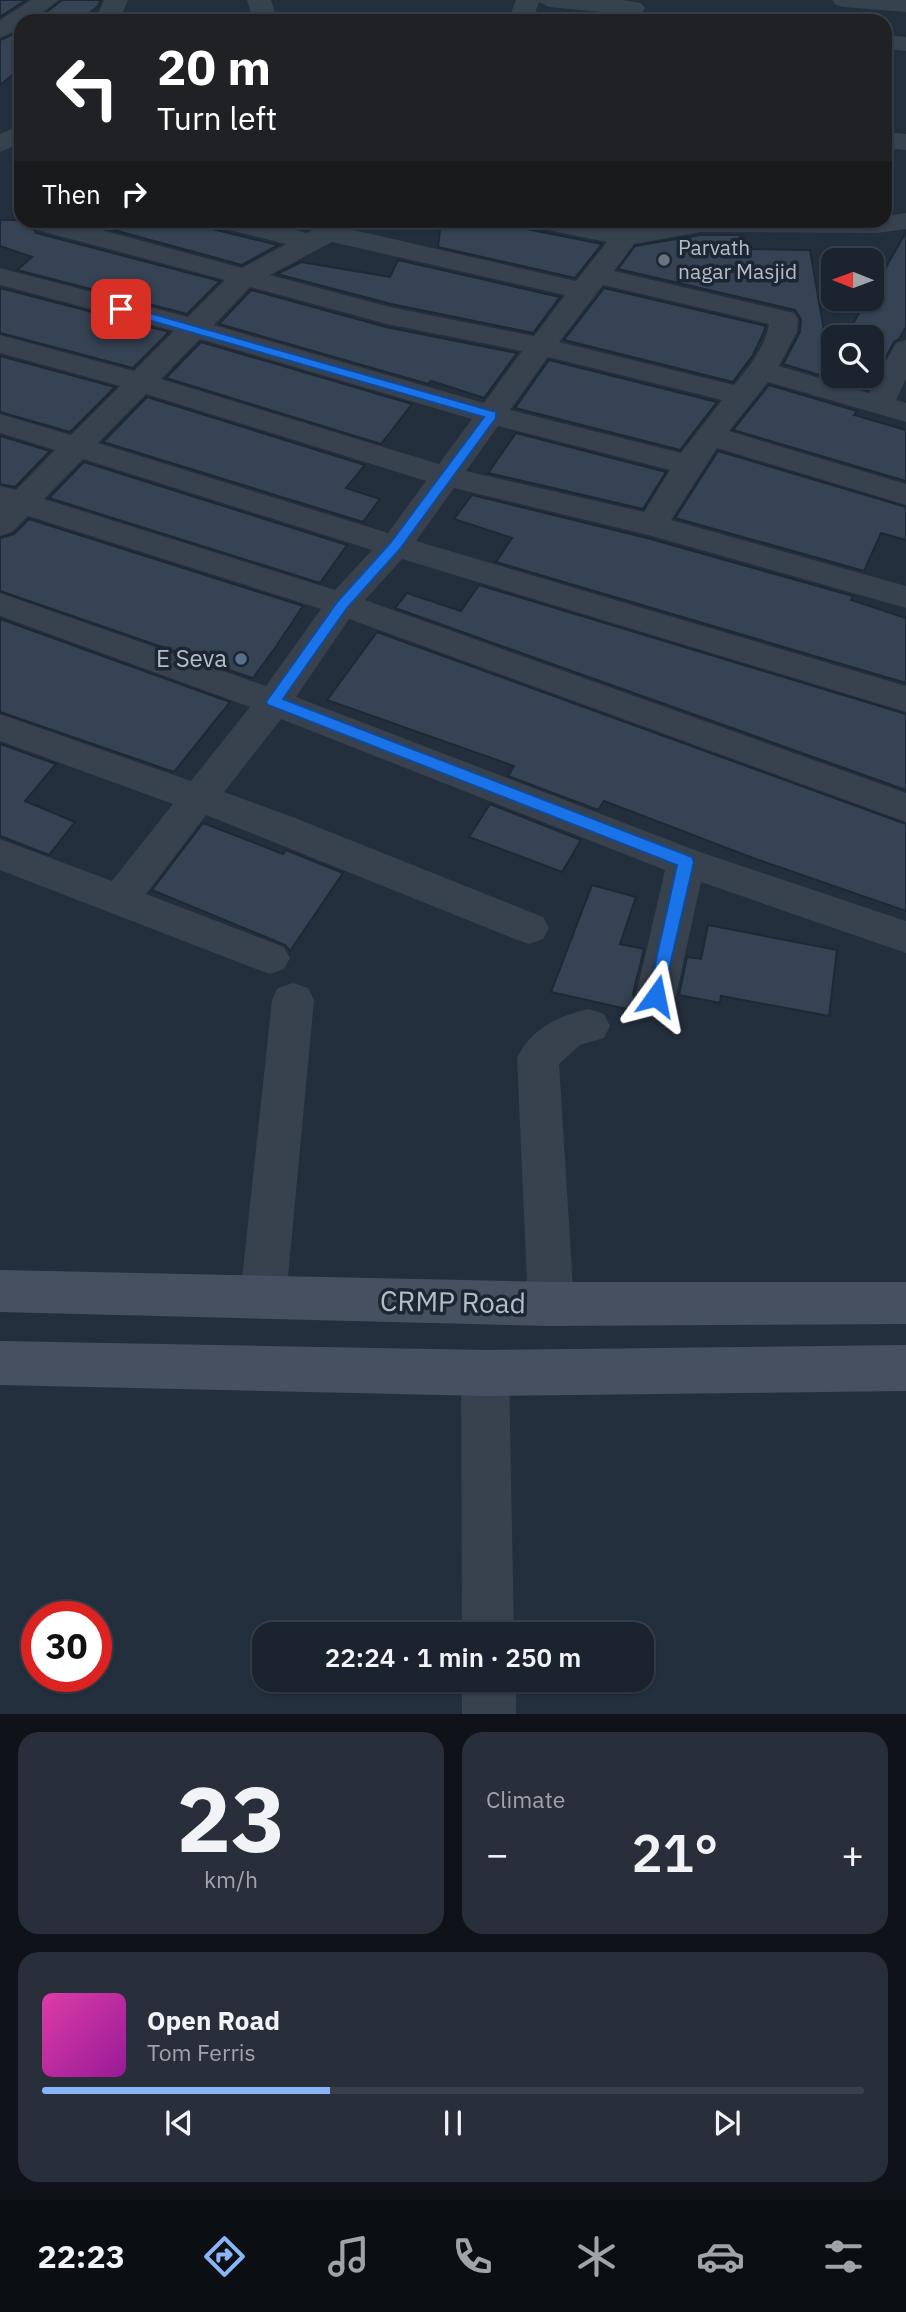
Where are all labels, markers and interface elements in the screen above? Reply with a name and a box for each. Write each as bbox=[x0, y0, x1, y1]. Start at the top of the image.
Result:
text: 20 m bbox=[157, 35, 271, 98]
icon: left bbox=[42, 42, 133, 133]
text: Turn left bbox=[157, 97, 277, 139]
icon: right bbox=[115, 175, 153, 213]
text: Then bbox=[42, 177, 101, 211]
place label: Parvath nagar Masjid bbox=[678, 233, 797, 285]
north arrow bbox=[821, 248, 884, 312]
map controls bbox=[821, 248, 884, 388]
marker: Parvath nagar Masjid bbox=[656, 252, 672, 268]
pin bbox=[91, 279, 151, 339]
icon: arrive bbox=[102, 290, 140, 328]
button: search bbox=[821, 325, 884, 388]
place label: E Seva bbox=[156, 642, 227, 674]
marker: E Seva bbox=[233, 651, 249, 667]
position arrow bbox=[619, 959, 693, 1033]
street label: CRMP Road bbox=[380, 1282, 526, 1321]
speed limit sign: 30 bbox=[21, 1601, 112, 1692]
text: 22:24 · 1 min · 250 m bbox=[325, 1640, 581, 1674]
text: 23 bbox=[176, 1759, 286, 1877]
text: Climate bbox=[486, 1784, 565, 1814]
text: 21° bbox=[632, 1819, 718, 1886]
text: − bbox=[486, 1829, 509, 1878]
text: + bbox=[841, 1829, 864, 1878]
text: km/h bbox=[204, 1864, 258, 1894]
text: Open Road bbox=[147, 2003, 280, 2037]
text: Tom Ferris bbox=[147, 2037, 256, 2067]
icon: previous bbox=[160, 2104, 198, 2142]
icon: pause bbox=[434, 2104, 472, 2142]
icon: next bbox=[708, 2104, 746, 2142]
icon: directions bbox=[200, 2232, 249, 2281]
icon: music bbox=[324, 2232, 373, 2281]
icon: phone bbox=[448, 2232, 497, 2281]
icon: climate bbox=[572, 2232, 621, 2281]
icon: car bbox=[696, 2232, 745, 2281]
icon: filters bbox=[819, 2232, 868, 2281]
text: 22:23 bbox=[37, 2235, 125, 2277]

